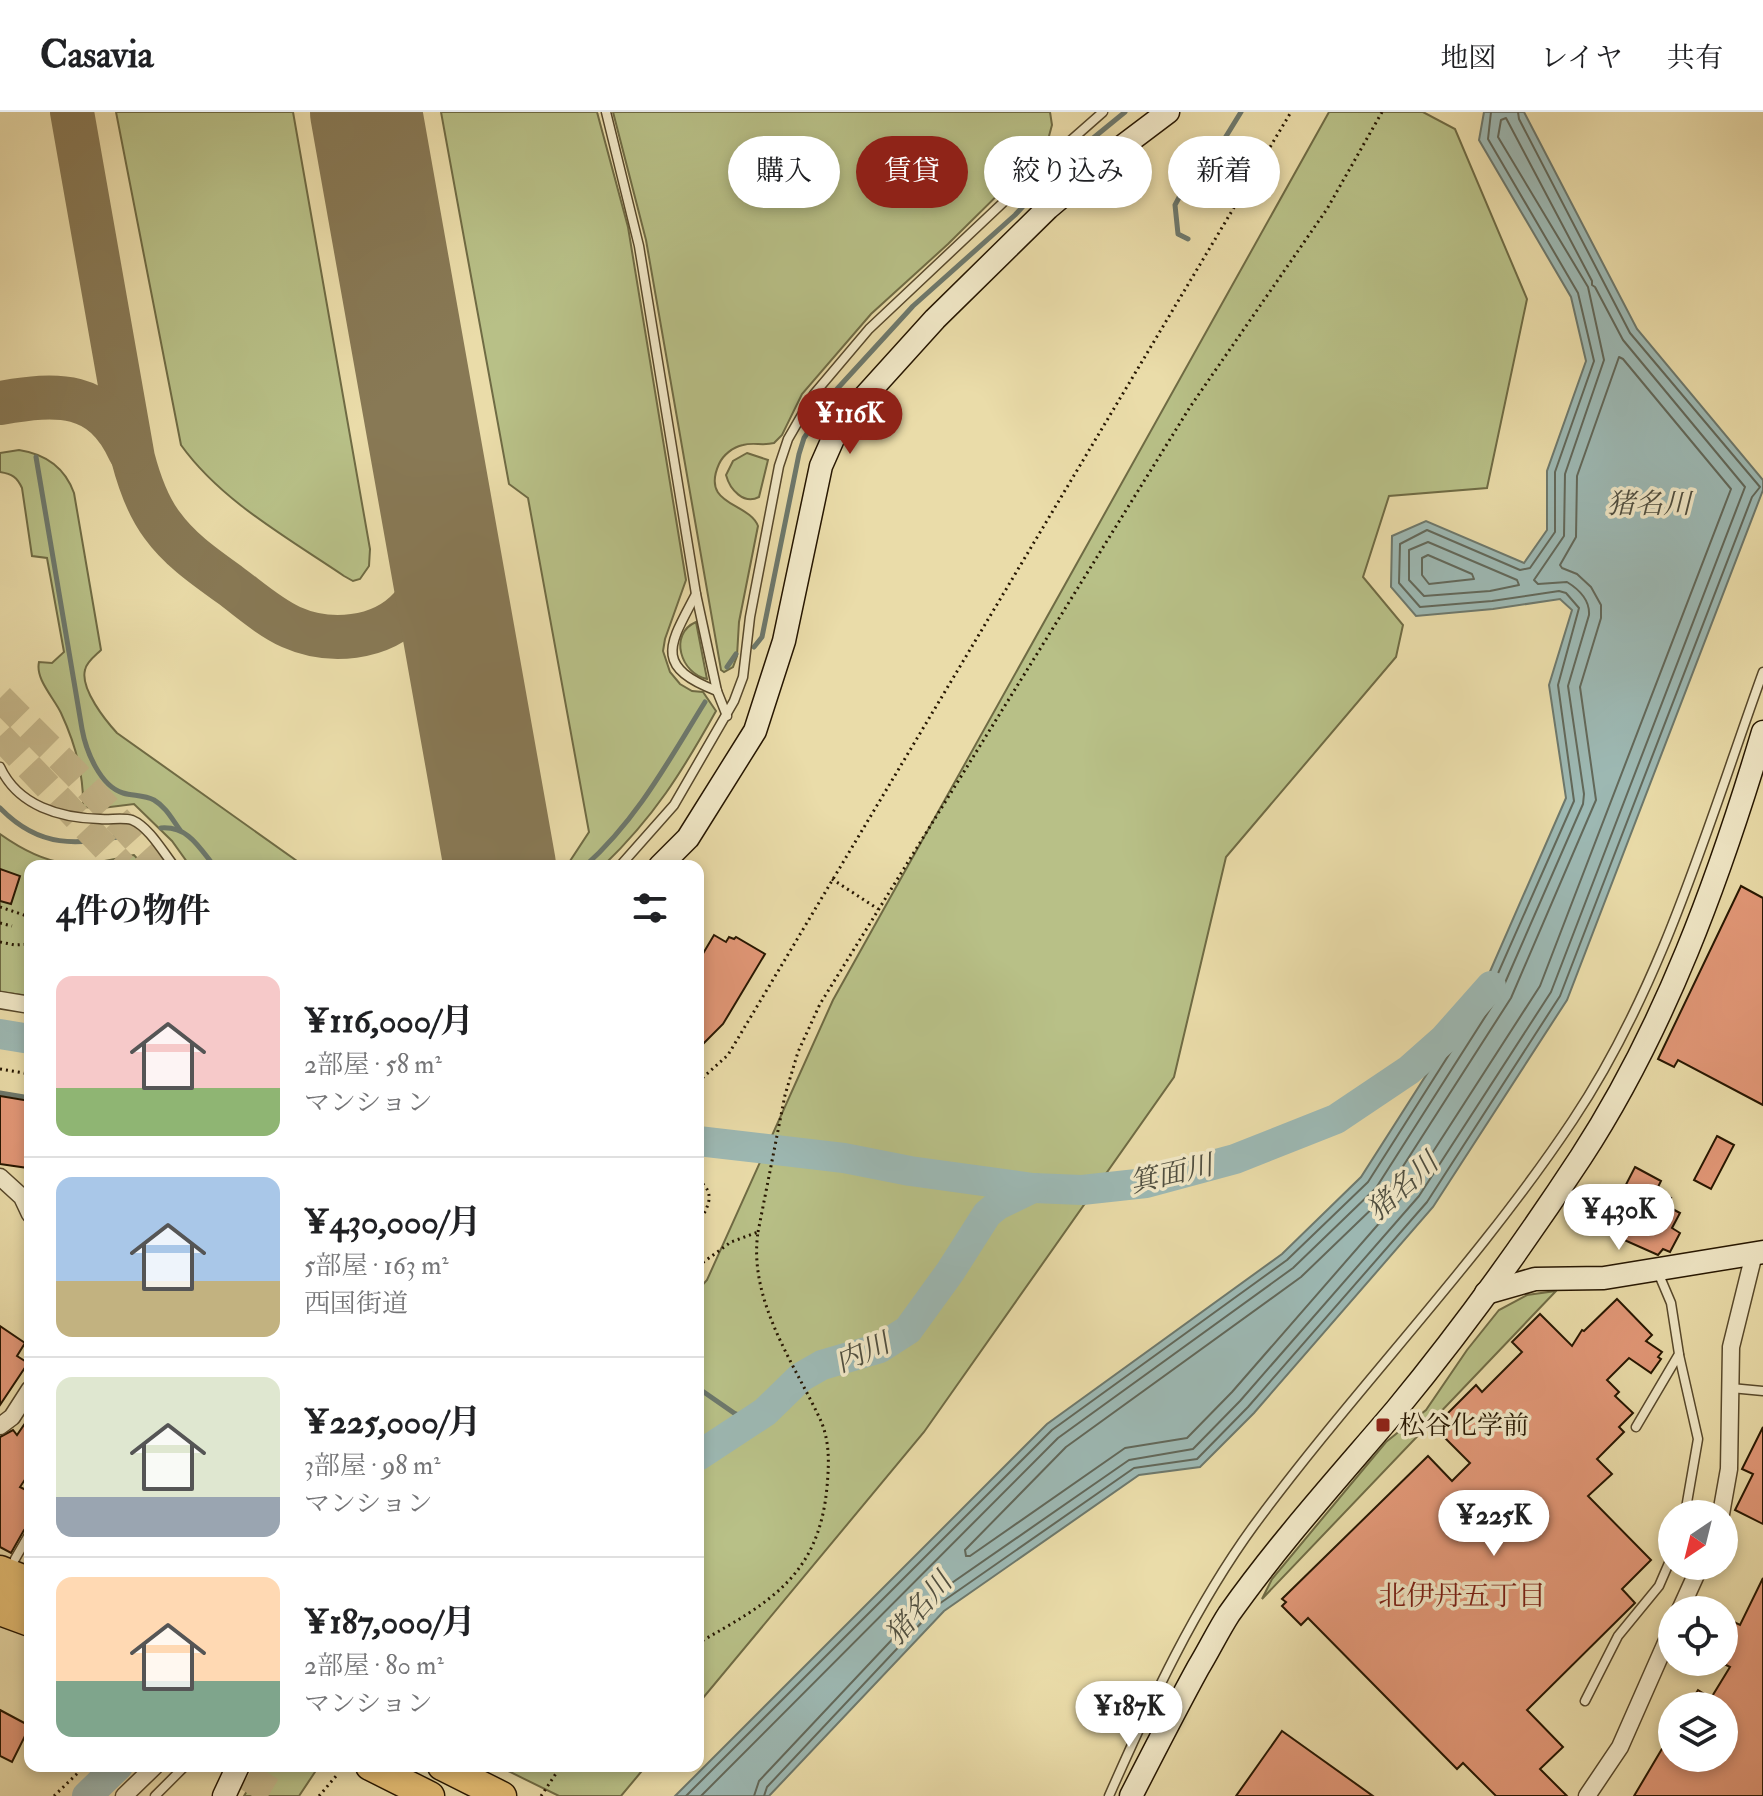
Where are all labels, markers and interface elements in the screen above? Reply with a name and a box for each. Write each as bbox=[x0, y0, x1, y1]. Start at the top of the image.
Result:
text: Casavia bbox=[40, 31, 153, 79]
text: 地図 bbox=[1440, 41, 1496, 76]
text: レイヤ bbox=[1540, 41, 1623, 76]
text: 共有 bbox=[1667, 41, 1723, 76]
chip: 購入 bbox=[728, 136, 840, 208]
chip: 賃貸 bbox=[856, 136, 968, 208]
chip: 絞り込み bbox=[984, 136, 1152, 208]
chip: 新着 bbox=[1168, 136, 1280, 208]
pin: ¥116K bbox=[794, 388, 906, 456]
text: ¥116K bbox=[815, 398, 885, 430]
water label: 猪名川 bbox=[1607, 487, 1694, 522]
icon: filters bbox=[628, 886, 672, 930]
text: 4件の物件 bbox=[56, 890, 210, 933]
text: ¥116,000/月 bbox=[304, 1000, 474, 1043]
icon: home bbox=[120, 1008, 216, 1104]
text: 2部屋 · 58 m² bbox=[304, 1049, 442, 1081]
text: マンション bbox=[304, 1087, 433, 1119]
water label: 猪名川 bbox=[1360, 1144, 1448, 1228]
water label: 箕面川 bbox=[1126, 1147, 1219, 1201]
pin: ¥430K bbox=[1563, 1184, 1675, 1252]
text: ¥430K bbox=[1581, 1194, 1657, 1226]
text: ¥430,000/月 bbox=[304, 1201, 482, 1244]
icon: home bbox=[120, 1209, 216, 1305]
text: 5部屋 · 163 m² bbox=[304, 1250, 449, 1282]
text: 西国街道 bbox=[304, 1288, 408, 1320]
water label: 内川 bbox=[830, 1325, 898, 1381]
text: ¥225,000/月 bbox=[304, 1401, 482, 1444]
icon: home bbox=[120, 1409, 216, 1505]
place label: 松谷化学前 bbox=[1399, 1410, 1529, 1442]
marker: 松谷化学前 bbox=[1374, 1416, 1392, 1434]
text: 3部屋 · 98 m² bbox=[304, 1450, 441, 1482]
text: マンション bbox=[304, 1488, 433, 1520]
pin: ¥225K bbox=[1438, 1490, 1550, 1558]
text: ¥225K bbox=[1456, 1500, 1532, 1532]
north arrow bbox=[1658, 1500, 1738, 1580]
map controls bbox=[1658, 1500, 1738, 1772]
water label: 猪名川 bbox=[878, 1564, 962, 1652]
district label: 北伊丹五丁目 bbox=[1378, 1579, 1546, 1614]
button: locate bbox=[1658, 1596, 1738, 1676]
text: ¥187,000/月 bbox=[304, 1601, 476, 1644]
icon: home bbox=[120, 1609, 216, 1705]
text: 2部屋 · 80 m² bbox=[304, 1650, 444, 1682]
pin: ¥187K bbox=[1073, 1681, 1185, 1749]
text: マンション bbox=[304, 1688, 433, 1720]
text: ¥187K bbox=[1093, 1691, 1165, 1723]
button: layers bbox=[1658, 1692, 1738, 1772]

